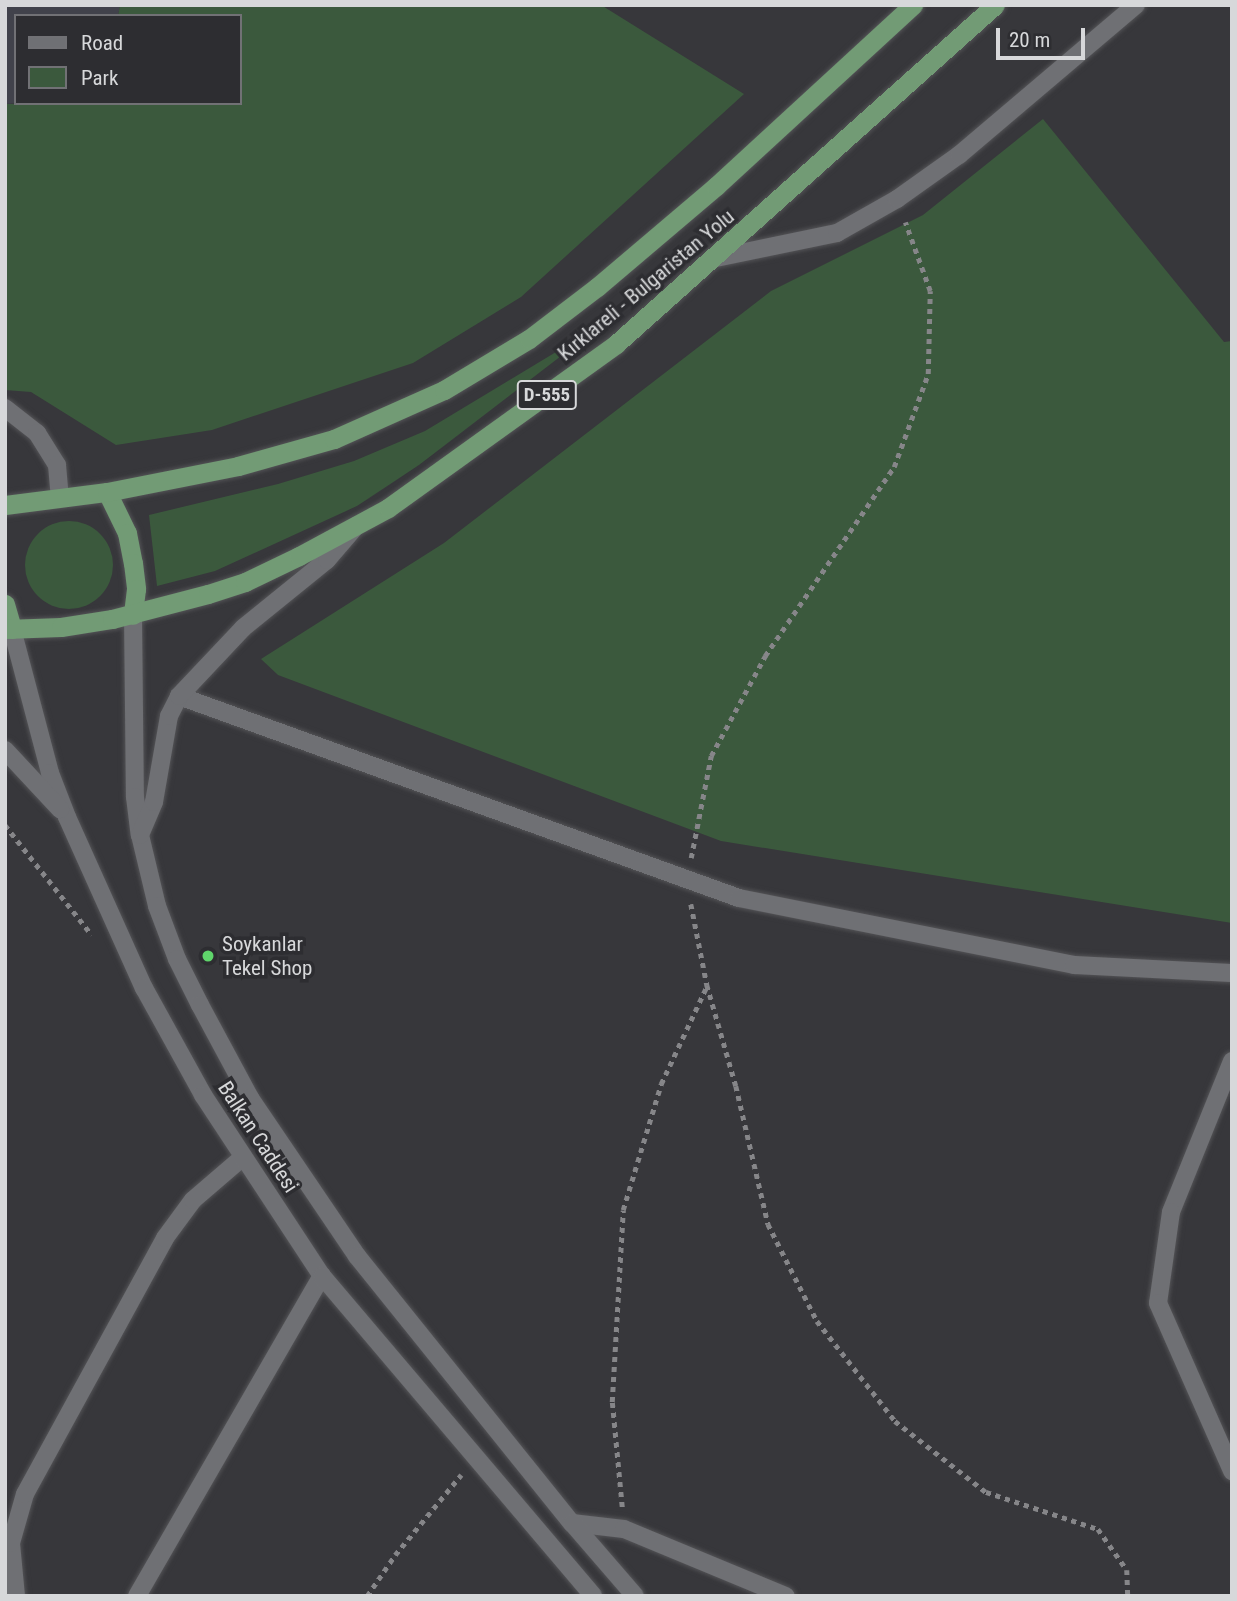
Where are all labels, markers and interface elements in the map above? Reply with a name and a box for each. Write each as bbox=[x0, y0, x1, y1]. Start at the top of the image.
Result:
legend bbox=[14, 14, 242, 105]
scale bar bbox=[999, 14, 1088, 58]
text: 20 m bbox=[1009, 28, 1050, 52]
text: Road bbox=[81, 31, 123, 55]
text: Park bbox=[81, 66, 118, 90]
street label: Kırklareli - Bulgaristan Yolu bbox=[553, 204, 739, 366]
road number: D-555 bbox=[516, 380, 578, 410]
place label: Soykanlar Tekel Shop bbox=[222, 931, 312, 981]
marker: Soykanlar Tekel Shop bbox=[200, 948, 216, 964]
street label: Balkan Caddesi bbox=[213, 1077, 303, 1197]

